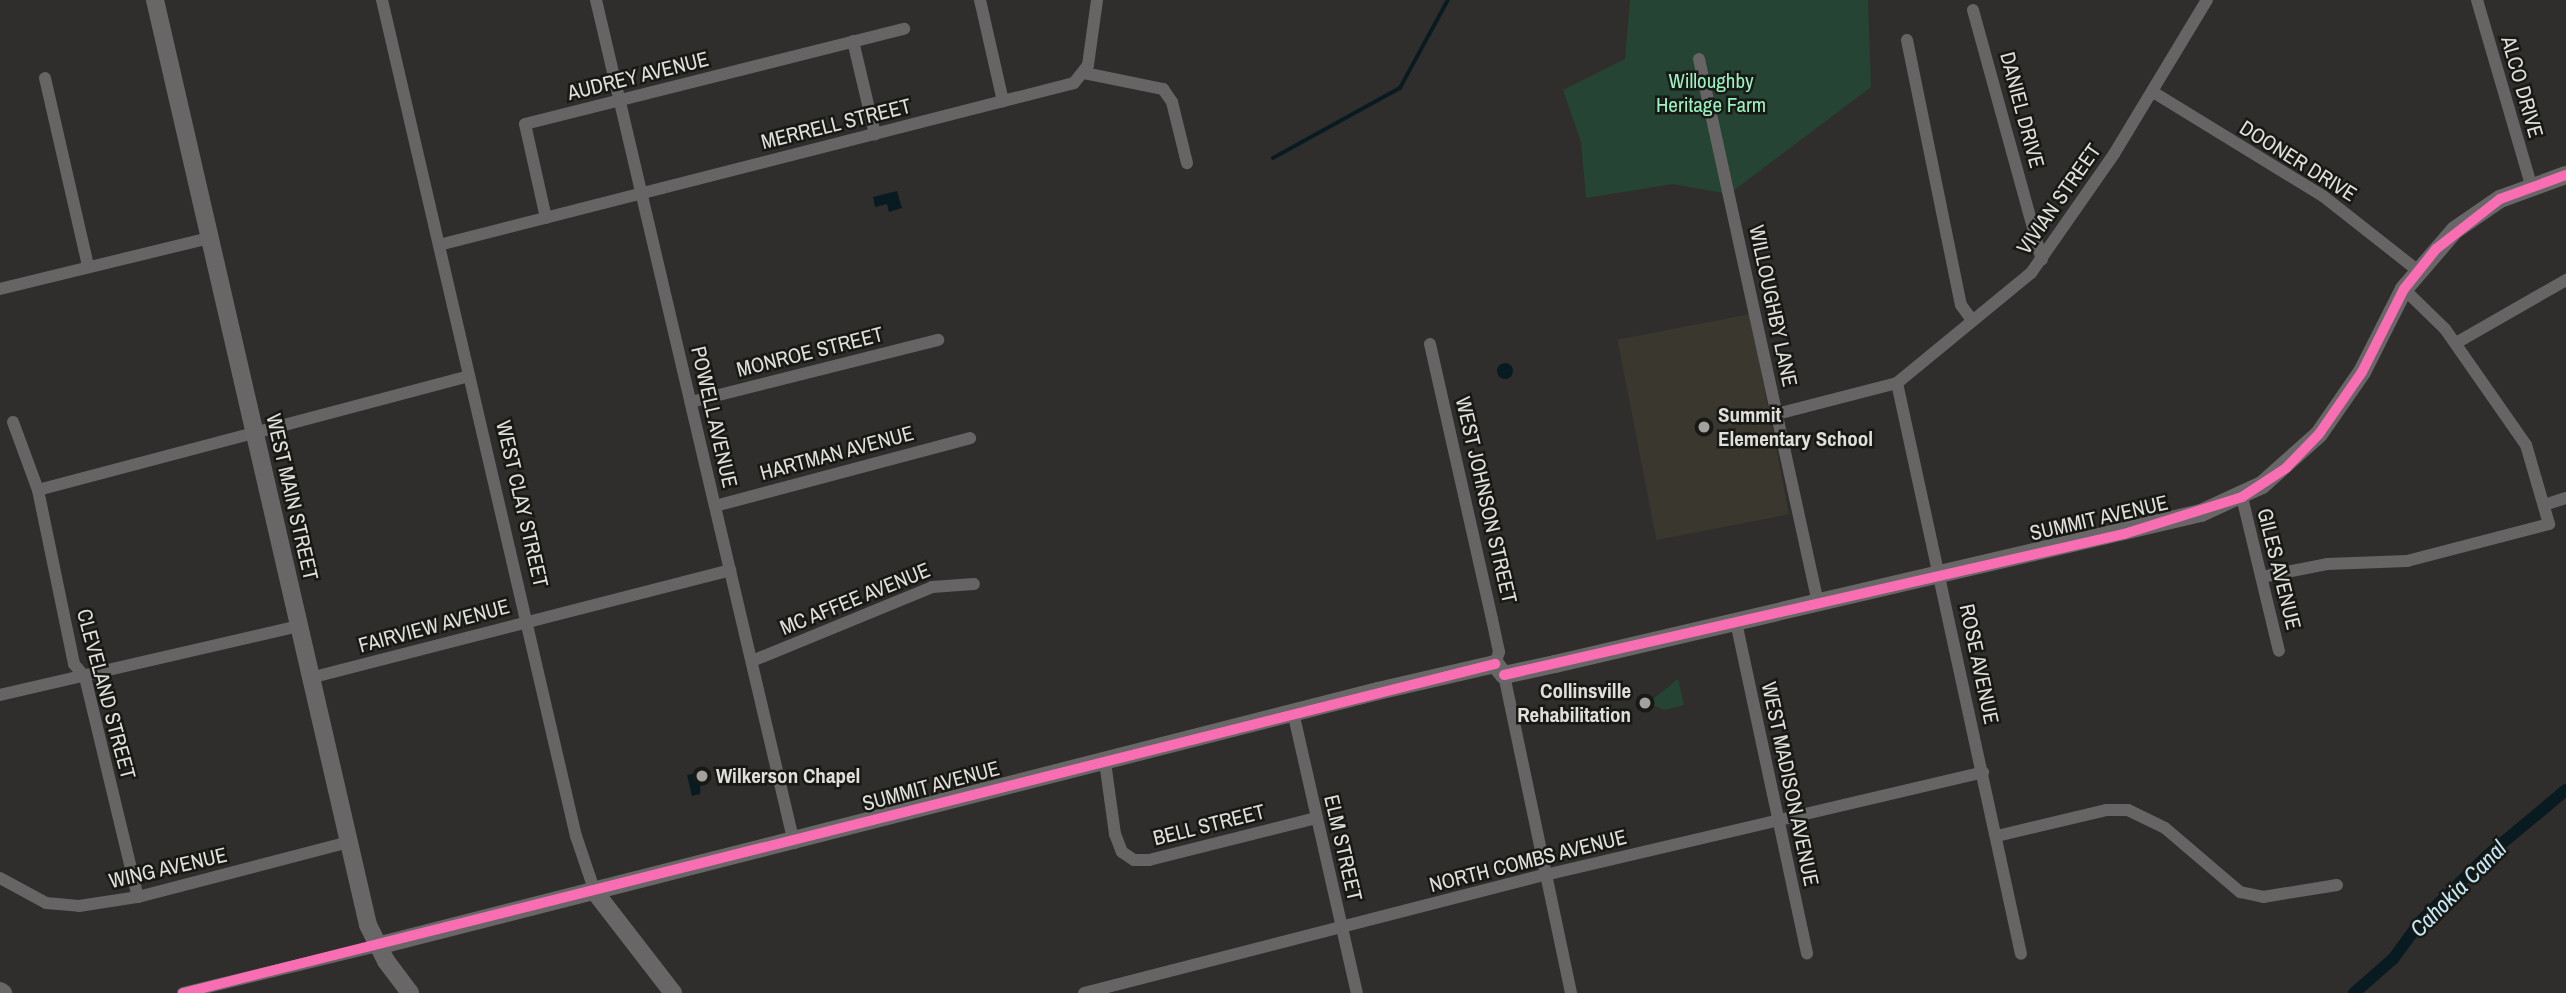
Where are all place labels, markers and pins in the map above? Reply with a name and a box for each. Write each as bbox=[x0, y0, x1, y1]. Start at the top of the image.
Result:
place label: Summit Elementary School bbox=[1718, 402, 1873, 452]
marker: Summit Elementary School bbox=[1696, 419, 1712, 435]
place label: Collinsville Rehabilitation bbox=[1517, 678, 1631, 728]
marker: Collinsville Rehabilitation bbox=[1637, 695, 1653, 711]
place label: Wilkerson Chapel bbox=[716, 763, 860, 789]
marker: Wilkerson Chapel bbox=[694, 768, 710, 784]

